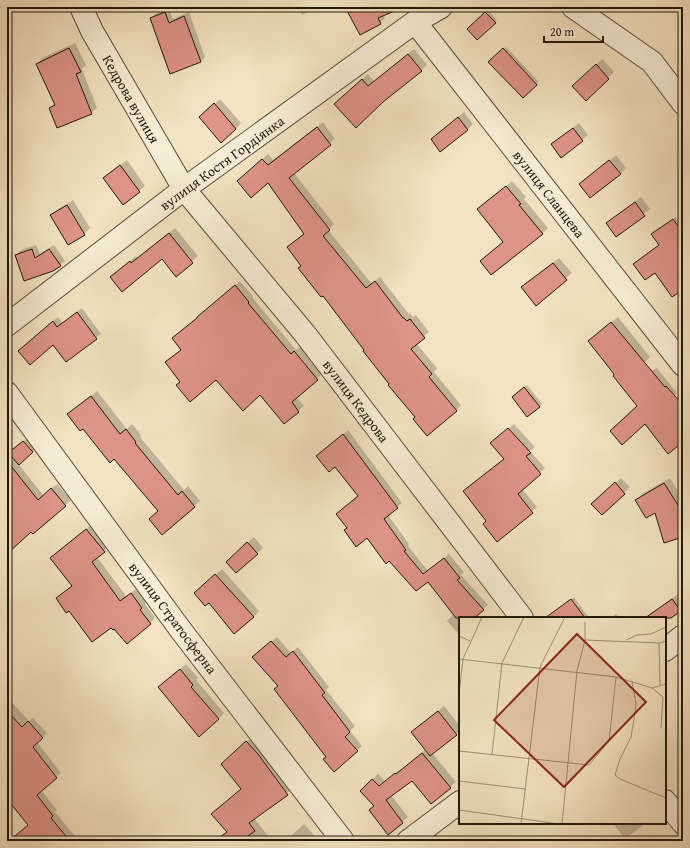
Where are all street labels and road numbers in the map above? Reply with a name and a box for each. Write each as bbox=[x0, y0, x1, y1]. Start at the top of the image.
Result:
street label: Кедрова вулиця bbox=[98, 51, 164, 147]
street label: вулиця Костя Гордіянка bbox=[156, 111, 289, 215]
street label: вулиця Сланцева bbox=[508, 146, 590, 242]
street label: вулиця Кедрова bbox=[318, 355, 394, 447]
street label: вулиця Стратосферна bbox=[124, 558, 222, 678]

